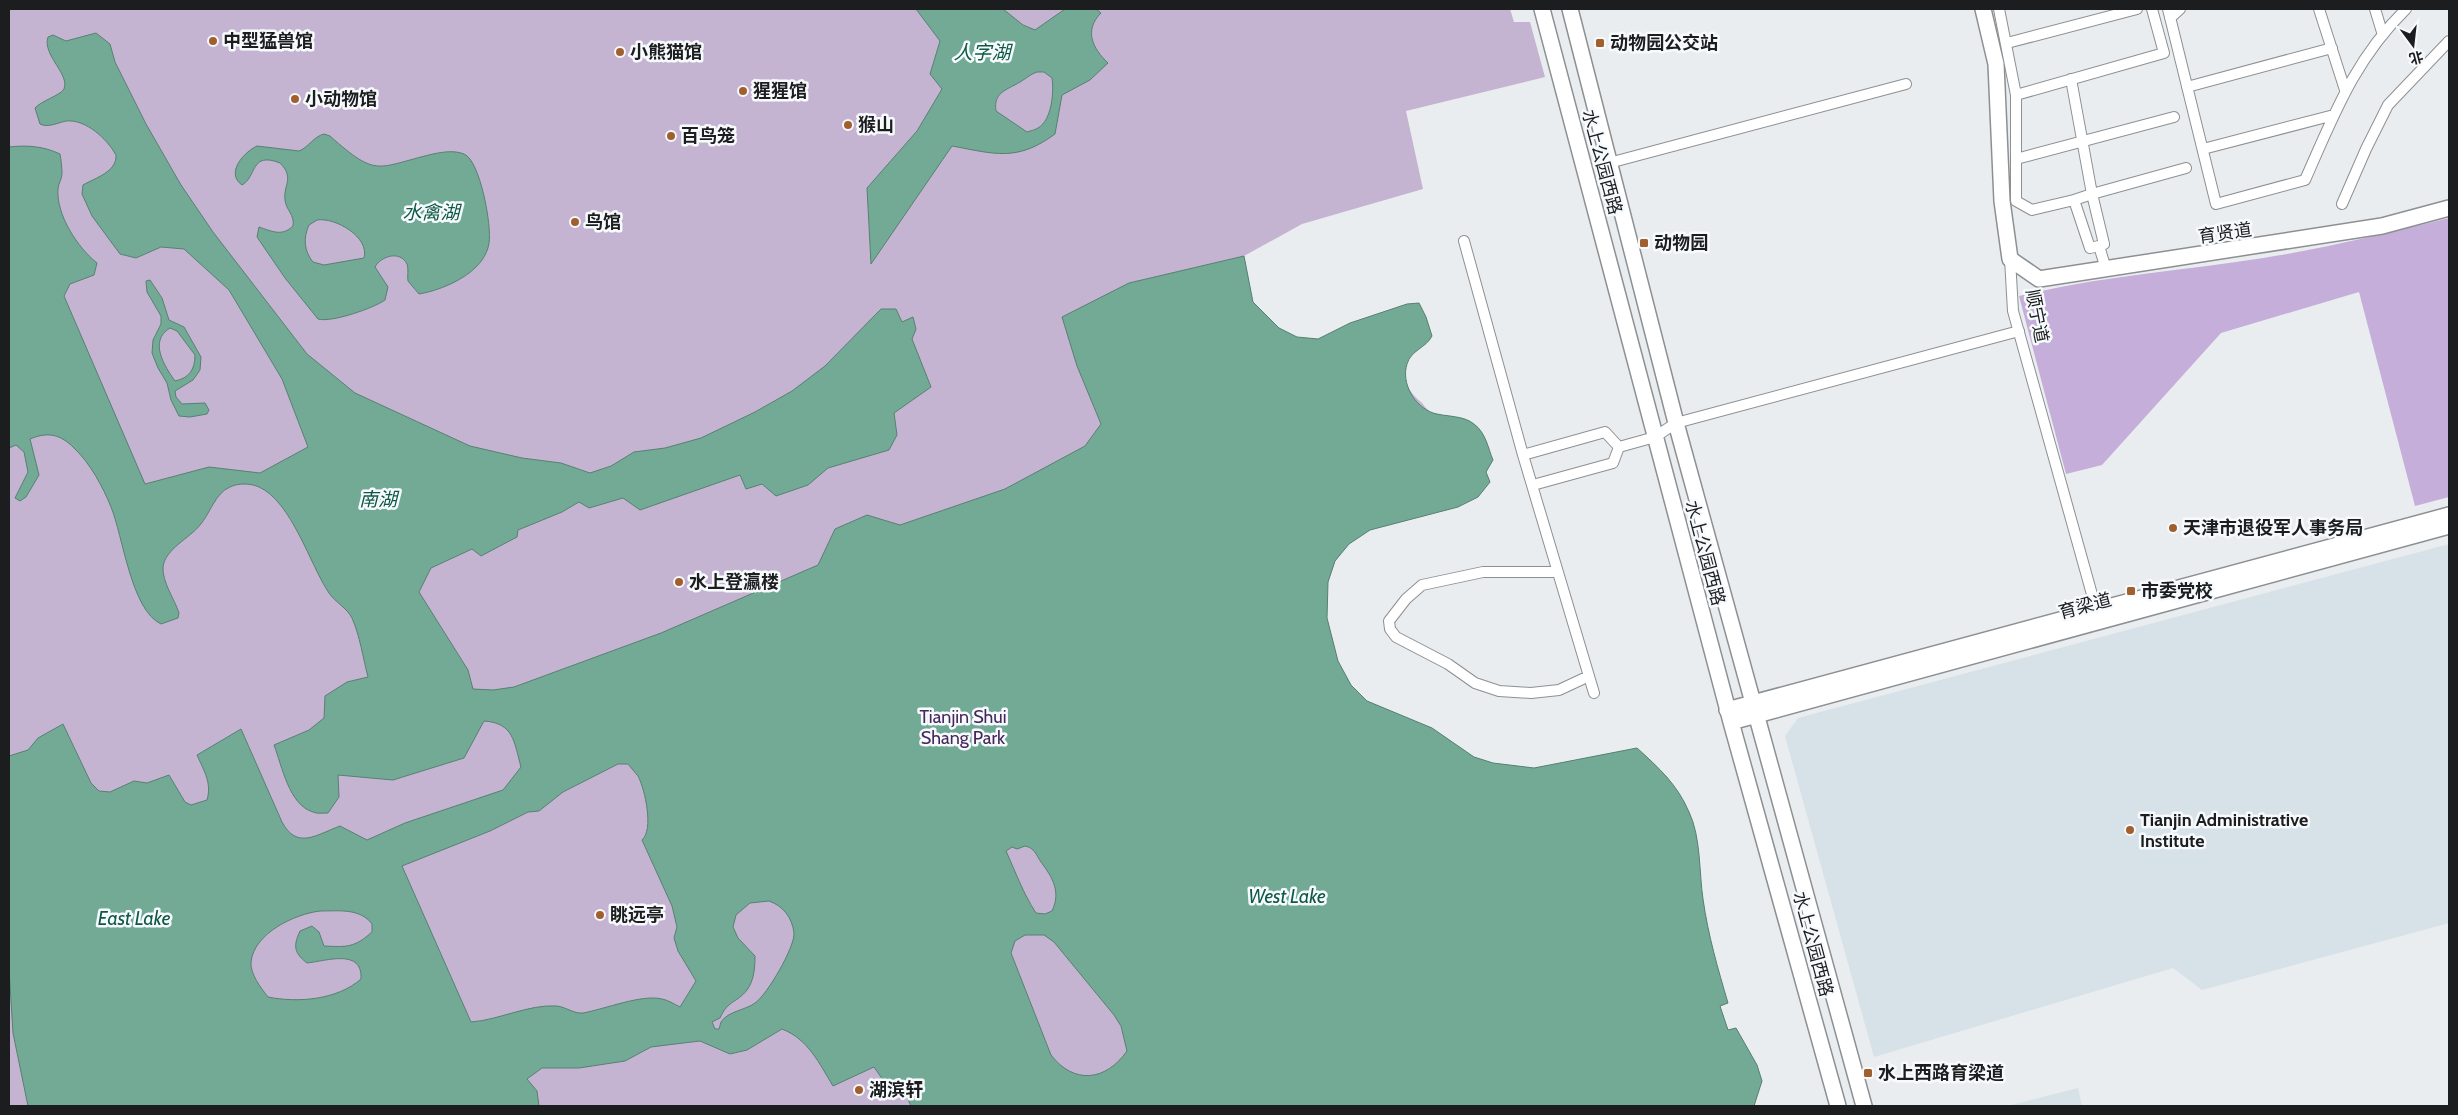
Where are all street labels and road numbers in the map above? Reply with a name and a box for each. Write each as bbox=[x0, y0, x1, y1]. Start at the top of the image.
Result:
street label: 水上公园西路 bbox=[1577, 107, 1627, 217]
street label: 育贤道 bbox=[2197, 218, 2253, 248]
street label: 顺宁道 bbox=[2021, 287, 2053, 345]
street label: 水上公园西路 bbox=[1680, 498, 1730, 608]
street label: 育梁道 bbox=[2056, 588, 2114, 624]
street label: 水上公园西路 bbox=[1788, 889, 1838, 999]

